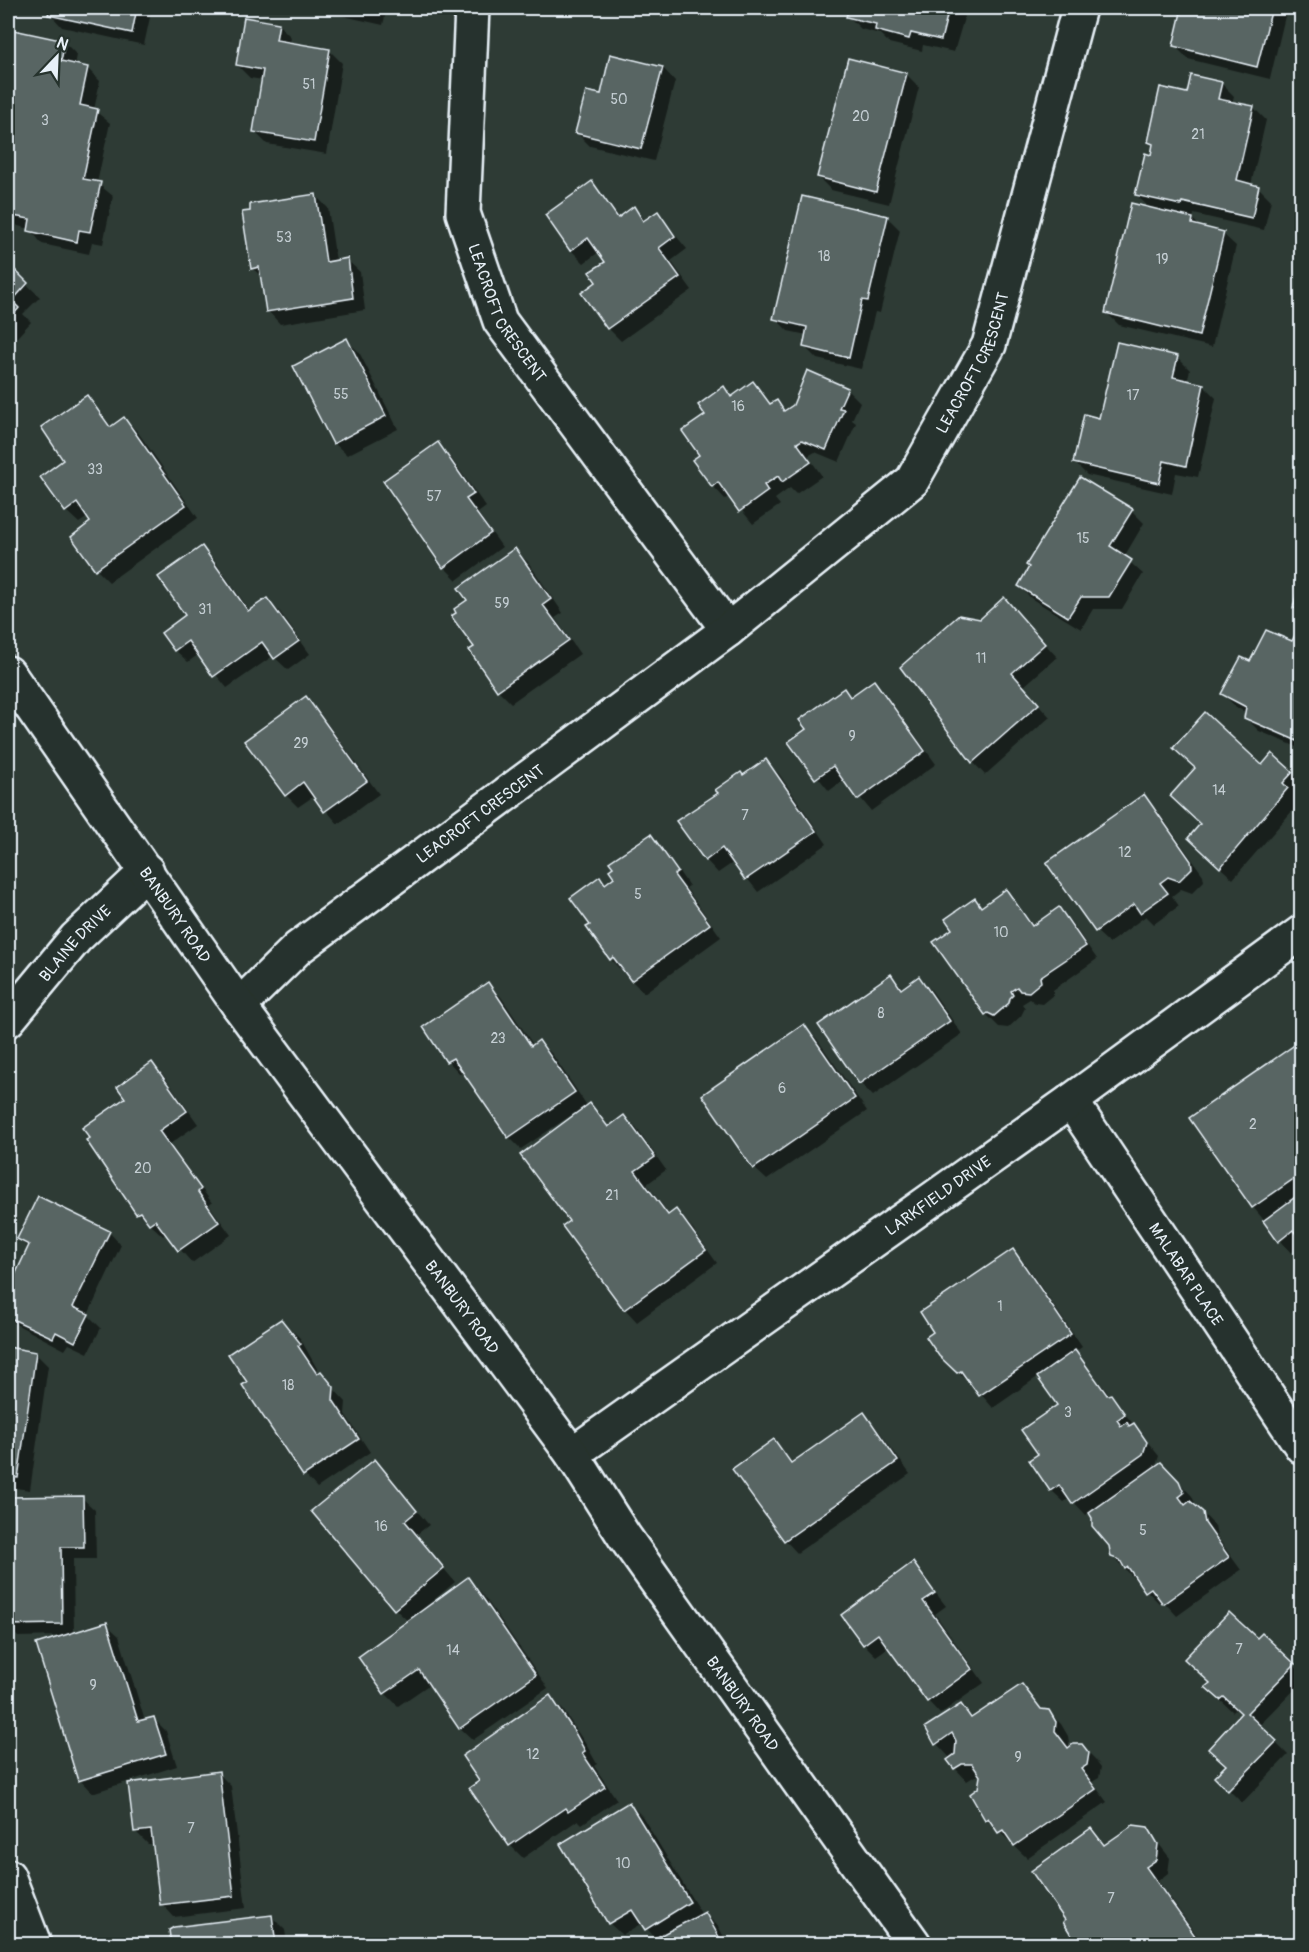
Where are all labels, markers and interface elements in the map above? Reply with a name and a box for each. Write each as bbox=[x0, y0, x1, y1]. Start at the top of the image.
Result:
north arrow bbox=[27, 27, 87, 87]
text: N bbox=[54, 33, 72, 56]
house number: 51 bbox=[302, 76, 316, 93]
house number: 50 bbox=[610, 91, 628, 108]
house number: 20 bbox=[852, 108, 870, 125]
house number: 3 bbox=[41, 112, 49, 129]
house number: 21 bbox=[1191, 126, 1205, 143]
house number: 53 bbox=[276, 229, 292, 246]
street label: LEACROFT CRESCENT bbox=[463, 241, 550, 386]
house number: 18 bbox=[818, 248, 830, 265]
house number: 19 bbox=[1156, 251, 1168, 268]
street label: LEACROFT CRESCENT bbox=[932, 290, 1014, 437]
house number: 55 bbox=[333, 386, 349, 403]
house number: 17 bbox=[1127, 387, 1140, 404]
house number: 16 bbox=[731, 398, 745, 415]
house number: 33 bbox=[87, 461, 103, 478]
house number: 57 bbox=[427, 488, 442, 505]
house number: 15 bbox=[1076, 530, 1090, 547]
house number: 59 bbox=[495, 595, 509, 612]
house number: 31 bbox=[198, 601, 212, 618]
house number: 11 bbox=[976, 650, 986, 667]
house number: 9 bbox=[848, 728, 856, 745]
house number: 29 bbox=[293, 735, 309, 752]
street label: LEACROFT CRESCENT bbox=[413, 760, 549, 868]
house number: 14 bbox=[1212, 782, 1226, 799]
house number: 7 bbox=[741, 807, 749, 824]
house number: 12 bbox=[1118, 844, 1132, 861]
street label: BANBURY ROAD bbox=[135, 863, 215, 967]
house number: 5 bbox=[634, 886, 642, 903]
street label: BLAINE DRIVE bbox=[35, 901, 116, 986]
house number: 10 bbox=[993, 924, 1009, 941]
house number: 8 bbox=[877, 1005, 885, 1022]
house number: 23 bbox=[490, 1030, 506, 1047]
house number: 6 bbox=[778, 1080, 786, 1097]
house number: 2 bbox=[1249, 1116, 1257, 1133]
street label: LARKFIELD DRIVE bbox=[881, 1152, 995, 1240]
house number: 20 bbox=[134, 1160, 152, 1177]
house number: 21 bbox=[605, 1187, 619, 1204]
street label: MALABAR PLACE bbox=[1144, 1219, 1227, 1330]
street label: BANBURY ROAD bbox=[420, 1256, 503, 1358]
house number: 1 bbox=[997, 1298, 1003, 1315]
house number: 18 bbox=[282, 1377, 294, 1394]
house number: 3 bbox=[1064, 1404, 1072, 1421]
house number: 16 bbox=[374, 1518, 388, 1535]
house number: 5 bbox=[1139, 1522, 1147, 1539]
house number: 7 bbox=[1235, 1641, 1243, 1658]
house number: 14 bbox=[446, 1642, 460, 1659]
street label: BANBURY ROAD bbox=[702, 1653, 783, 1755]
house number: 9 bbox=[89, 1677, 97, 1694]
house number: 12 bbox=[526, 1746, 540, 1763]
house number: 9 bbox=[1014, 1749, 1022, 1766]
house number: 7 bbox=[187, 1820, 195, 1837]
house number: 10 bbox=[615, 1855, 631, 1872]
house number: 7 bbox=[1107, 1890, 1115, 1907]

